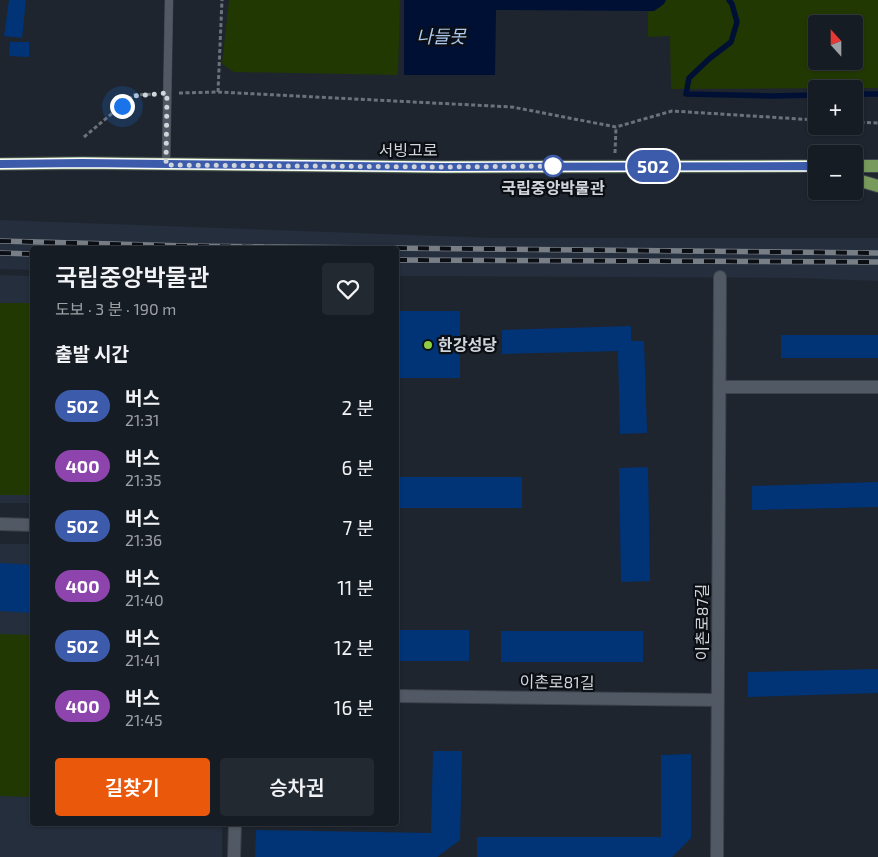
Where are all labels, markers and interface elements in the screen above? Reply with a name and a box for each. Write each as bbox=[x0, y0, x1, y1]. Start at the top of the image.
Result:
north arrow bbox=[808, 15, 862, 70]
map controls bbox=[808, 15, 863, 200]
water label: 나들못 bbox=[416, 25, 467, 47]
button: + bbox=[808, 80, 863, 135]
your location bbox=[110, 94, 135, 119]
street label: 서빙고로 bbox=[379, 140, 438, 159]
button: − bbox=[808, 145, 863, 200]
line badge: 502 bbox=[624, 150, 682, 182]
marker: 국립중앙박물관 bbox=[542, 155, 564, 177]
text: 502 bbox=[637, 155, 669, 177]
place label: 국립중앙박물관 bbox=[501, 178, 605, 197]
text: 국립중앙박물관 bbox=[55, 262, 210, 291]
button: heart bbox=[322, 263, 374, 315]
text: 도보 · 3 분 · 190 m bbox=[55, 299, 176, 318]
place label: 한강성당 bbox=[438, 335, 497, 354]
marker: 한강성당 bbox=[422, 339, 434, 351]
text: 출발 시간 bbox=[55, 342, 129, 365]
text: 버스 bbox=[125, 386, 160, 409]
text: 502 bbox=[67, 395, 98, 417]
text: 2 분 bbox=[342, 396, 374, 419]
text: 21:31 bbox=[125, 410, 159, 429]
text: 버스 bbox=[125, 446, 160, 469]
text: 400 bbox=[65, 455, 100, 477]
text: 6 분 bbox=[341, 456, 374, 479]
text: 21:35 bbox=[125, 470, 162, 489]
text: 버스 bbox=[125, 506, 160, 529]
text: 502 bbox=[67, 515, 98, 537]
text: 7 분 bbox=[343, 516, 374, 539]
text: 21:36 bbox=[125, 530, 162, 549]
text: 버스 bbox=[125, 566, 160, 589]
text: 400 bbox=[65, 575, 100, 597]
text: 11 분 bbox=[337, 576, 374, 599]
street label: 이촌로87길 bbox=[692, 584, 711, 660]
text: 21:40 bbox=[125, 590, 164, 609]
text: 버스 bbox=[125, 626, 160, 649]
text: 502 bbox=[67, 635, 98, 657]
text: 12 분 bbox=[334, 636, 374, 659]
text: 21:41 bbox=[125, 650, 160, 669]
street label: 이촌로81길 bbox=[519, 671, 595, 692]
text: 버스 bbox=[125, 686, 160, 709]
text: 400 bbox=[65, 695, 100, 717]
text: 16 분 bbox=[334, 696, 374, 719]
text: 21:45 bbox=[125, 710, 163, 729]
button: 길찾기 bbox=[55, 758, 210, 816]
button: 승차권 bbox=[220, 758, 374, 816]

